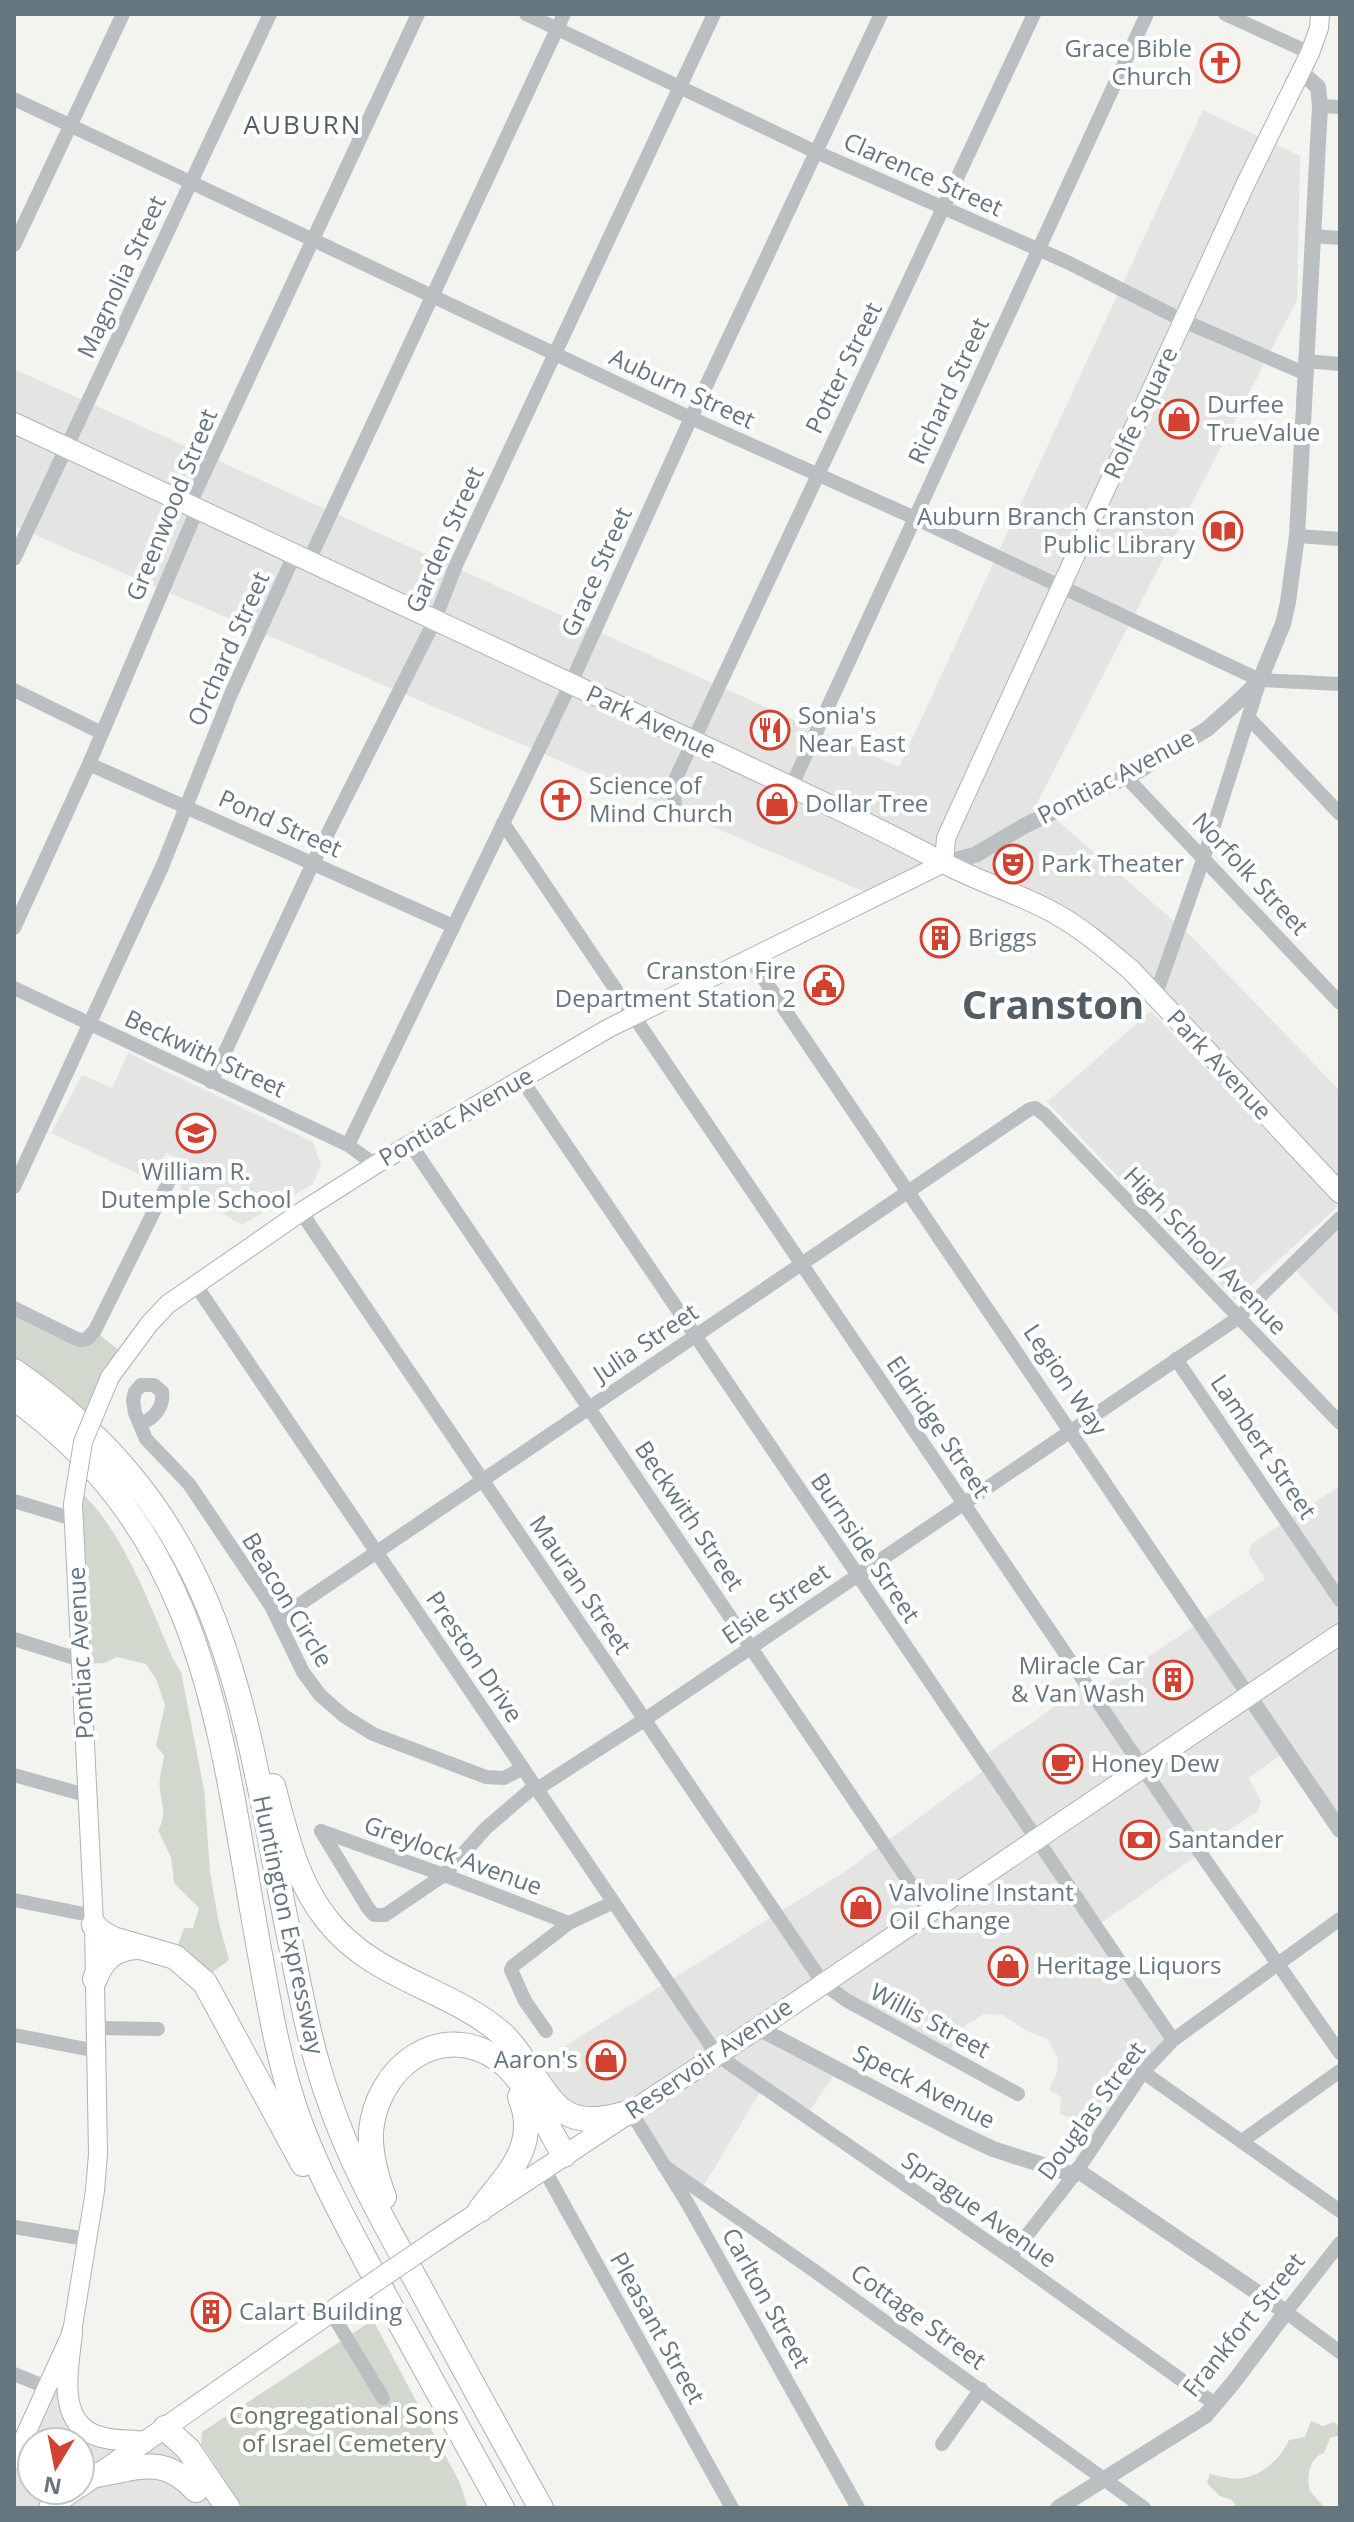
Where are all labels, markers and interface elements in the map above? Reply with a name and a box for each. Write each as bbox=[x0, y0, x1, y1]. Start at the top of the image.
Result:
place label: Grace Bible Church bbox=[1064, 31, 1192, 92]
church icon: Grace Bible Church bbox=[1199, 42, 1241, 84]
district label: AUBURN bbox=[244, 106, 362, 142]
street label: Clarence Street bbox=[839, 124, 1008, 223]
street label: Magnolia Street bbox=[69, 190, 173, 363]
street label: Potter Street bbox=[797, 296, 889, 439]
street label: Richard Street bbox=[899, 312, 996, 469]
street label: Auburn Street bbox=[604, 339, 761, 436]
street label: Rolfe Square bbox=[1095, 341, 1185, 484]
place label: Durfee TrueValue bbox=[1207, 387, 1320, 448]
shop icon: Durfee TrueValue bbox=[1158, 398, 1200, 440]
street label: Greenwood Street bbox=[117, 404, 224, 605]
street label: Garden Street bbox=[397, 461, 491, 618]
place label: Auburn Branch Cranston Public Library bbox=[917, 499, 1196, 560]
street label: Grace Street bbox=[552, 501, 639, 642]
library icon: Auburn Branch Cranston Public Library bbox=[1202, 510, 1244, 552]
street label: Orchard Street bbox=[179, 566, 276, 731]
street label: Park Avenue bbox=[581, 676, 722, 765]
place label: Sonia's Near East bbox=[798, 698, 906, 759]
restaurant icon: Sonia's Near East bbox=[749, 709, 791, 751]
street label: Pontiac Avenue bbox=[1031, 721, 1199, 831]
place label: Science of Mind Church bbox=[589, 768, 733, 829]
church icon: Science of Mind Church bbox=[540, 779, 582, 821]
street label: Pond Street bbox=[214, 781, 347, 864]
shop icon: Dollar Tree bbox=[756, 783, 798, 825]
place label: Dollar Tree bbox=[805, 786, 928, 819]
street label: Norfolk Street bbox=[1186, 804, 1317, 942]
theatre icon: Park Theater bbox=[992, 843, 1034, 885]
place label: Park Theater bbox=[1041, 846, 1184, 879]
building icon: Briggs bbox=[919, 917, 961, 959]
place label: Briggs bbox=[968, 920, 1037, 953]
place label: Cranston Fire Department Station 2 bbox=[555, 953, 796, 1014]
public building icon: Cranston Fire Department Station 2 bbox=[803, 964, 845, 1006]
district label: Cranston bbox=[962, 976, 1144, 1031]
street label: Beckwith Street bbox=[120, 1001, 292, 1104]
street label: Park Avenue bbox=[1160, 1002, 1280, 1126]
street label: Pontiac Avenue bbox=[372, 1058, 538, 1173]
school or university icon: William R. Dutemple School bbox=[175, 1112, 217, 1154]
place label: William R. Dutemple School bbox=[100, 1154, 292, 1215]
street label: High School Avenue bbox=[1117, 1159, 1295, 1341]
street label: Julia Street bbox=[585, 1295, 704, 1390]
street label: Legion Way bbox=[1017, 1317, 1116, 1442]
street label: Eldridge Street bbox=[880, 1349, 999, 1504]
street label: Lambert Street bbox=[1204, 1367, 1325, 1525]
street label: Beckwith Street bbox=[628, 1434, 753, 1597]
street label: Burnside Street bbox=[804, 1466, 928, 1628]
street label: Mauran Street bbox=[523, 1508, 640, 1660]
street label: Beacon Circle bbox=[235, 1526, 341, 1673]
street label: Elsie Street bbox=[715, 1555, 836, 1651]
street label: Pontiac Avenue bbox=[59, 1566, 101, 1740]
street label: Preston Drive bbox=[419, 1584, 531, 1728]
place label: Miracle Car & Van Wash bbox=[1011, 1648, 1145, 1709]
building icon: Miracle Car & Van Wash bbox=[1152, 1659, 1194, 1701]
cafe icon: Honey Dew bbox=[1042, 1743, 1084, 1785]
place label: Honey Dew bbox=[1091, 1746, 1219, 1779]
street label: Huntington Expressway bbox=[246, 1792, 333, 2058]
street label: Greylock Avenue bbox=[360, 1807, 547, 1902]
bank icon: Santander bbox=[1119, 1819, 1161, 1861]
place label: Santander bbox=[1168, 1822, 1284, 1855]
place label: Valvoline Instant Oil Change bbox=[889, 1875, 1074, 1936]
shop icon: Valvoline Instant Oil Change bbox=[840, 1886, 882, 1928]
shop icon: Heritage Liquors bbox=[987, 1945, 1029, 1987]
place label: Heritage Liquors bbox=[1036, 1948, 1221, 1981]
street label: Willis Street bbox=[865, 1974, 996, 2065]
street label: Reservoir Avenue bbox=[618, 1990, 798, 2126]
street label: Douglas Street bbox=[1029, 2034, 1152, 2186]
street label: Speck Avenue bbox=[848, 2036, 1001, 2136]
shop icon: Aaron's bbox=[585, 2039, 627, 2081]
place label: Aaron's bbox=[494, 2042, 578, 2075]
street label: Sprague Avenue bbox=[896, 2143, 1064, 2274]
street label: Carlton Street bbox=[715, 2221, 819, 2373]
street label: Frankfort Street bbox=[1174, 2245, 1311, 2403]
street label: Pleasant Street bbox=[603, 2246, 714, 2409]
street label: Cottage Street bbox=[845, 2255, 993, 2376]
building icon: Calart Building bbox=[190, 2291, 232, 2333]
place label: Calart Building bbox=[239, 2294, 402, 2327]
park label: Congregational Sons of Israel Cemetery bbox=[229, 2398, 459, 2459]
north arrow bbox=[16, 2426, 96, 2506]
text: N bbox=[41, 2470, 64, 2503]

